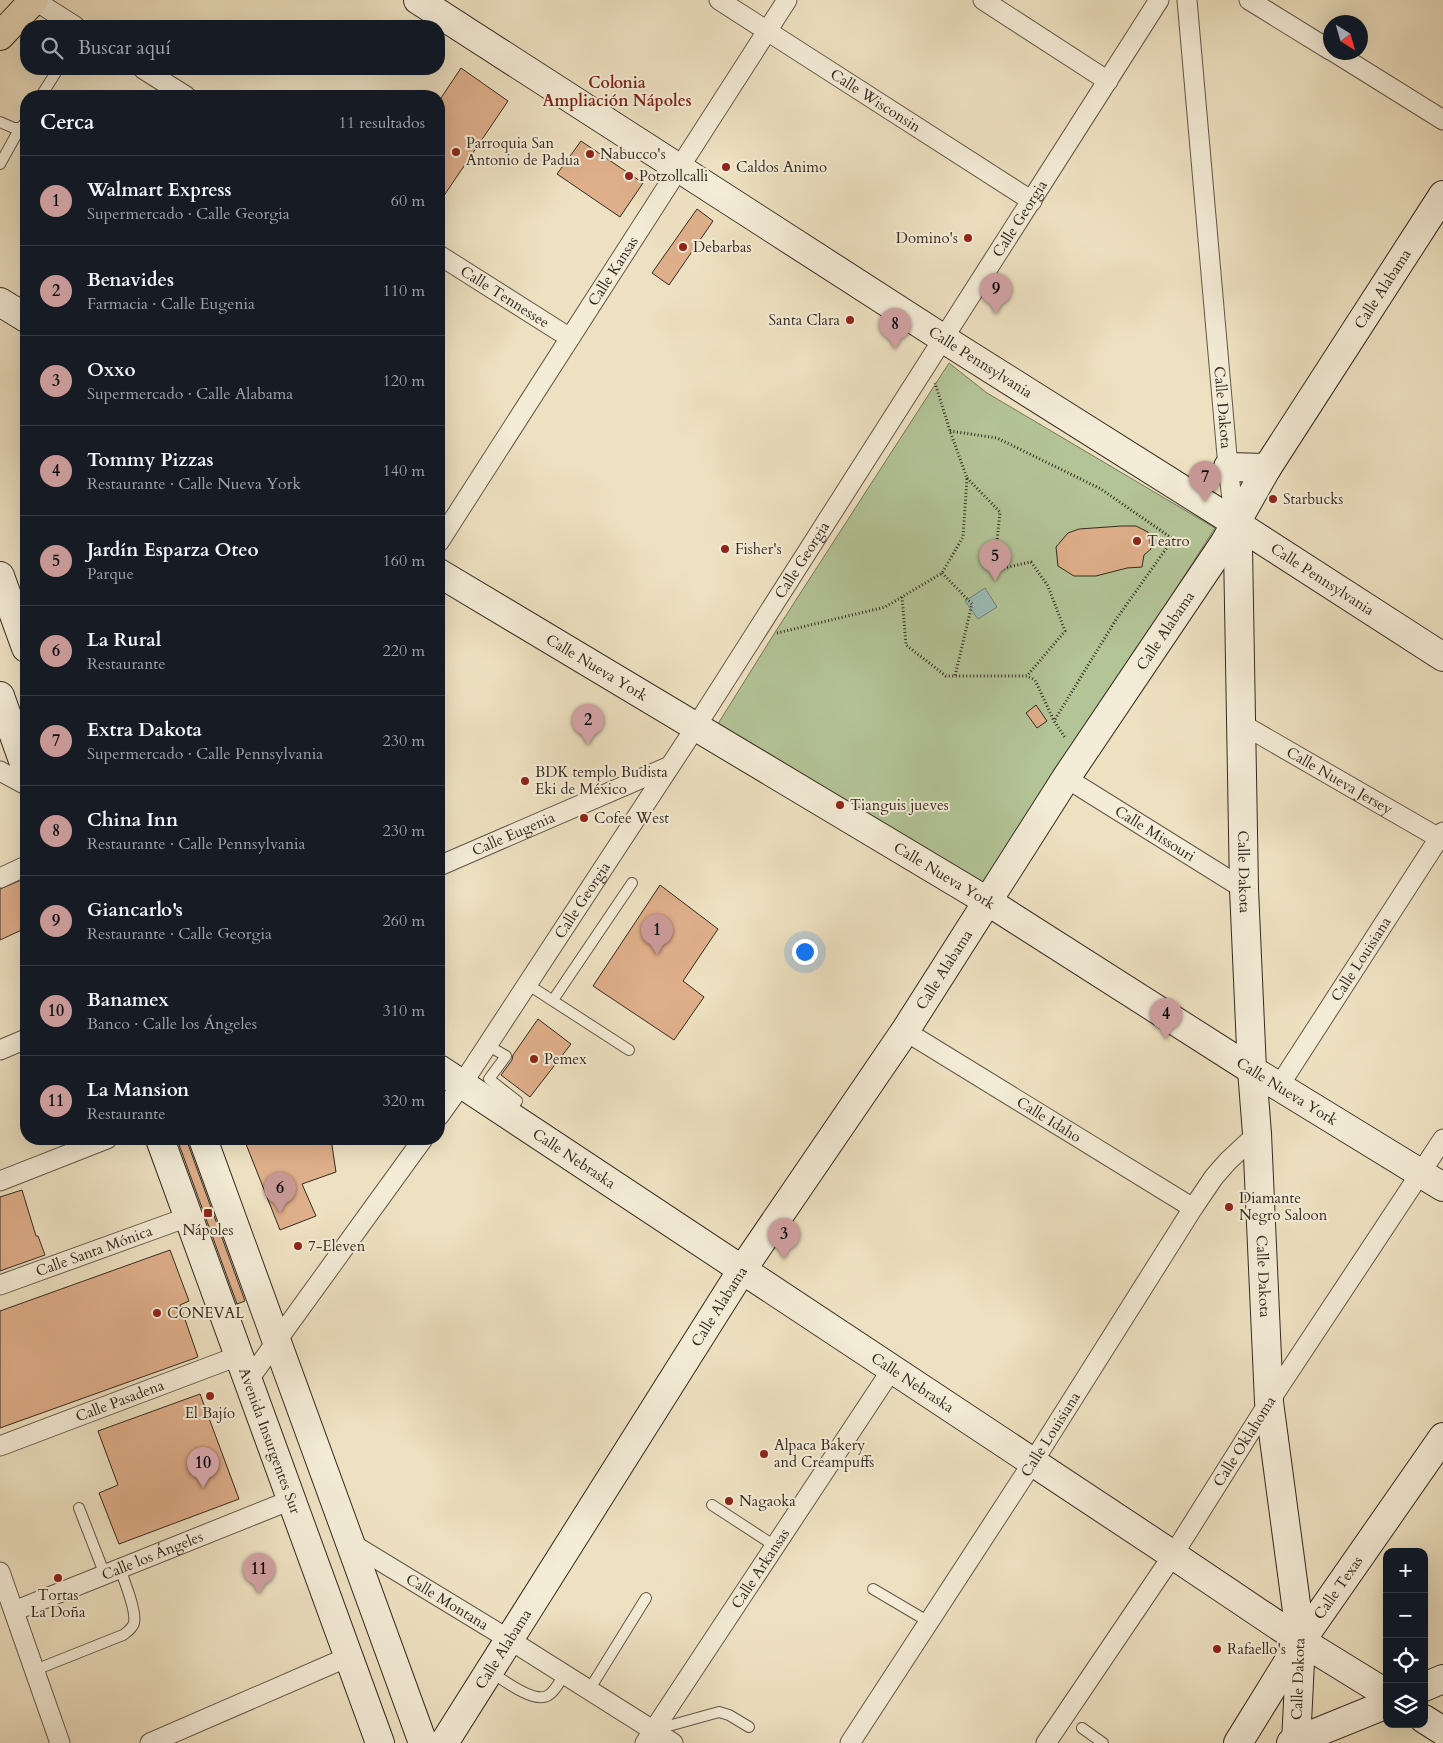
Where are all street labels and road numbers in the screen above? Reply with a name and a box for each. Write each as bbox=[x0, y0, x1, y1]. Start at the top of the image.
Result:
street label: Calle Wisconsin bbox=[827, 64, 925, 137]
street label: Calle Georgia bbox=[988, 176, 1052, 261]
street label: Calle Kansas bbox=[583, 232, 643, 310]
street label: Calle Alabama bbox=[1349, 245, 1416, 333]
street label: Calle Tennessee bbox=[457, 261, 553, 333]
street label: Calle Pennsylvania bbox=[925, 322, 1037, 403]
street label: Calle Dakota bbox=[1209, 365, 1236, 450]
street label: Calle Georgia bbox=[770, 517, 834, 603]
street label: Calle Pennsylvania bbox=[1267, 538, 1378, 620]
street label: Calle Alabama bbox=[1132, 587, 1199, 674]
street label: Calle Nueva York bbox=[542, 629, 651, 706]
street label: Calle Nueva Jersey bbox=[1283, 742, 1396, 819]
street label: Calle Missouri bbox=[1111, 801, 1199, 866]
street label: Calle Eugenia bbox=[469, 807, 558, 861]
street label: Calle Dakota bbox=[1233, 830, 1255, 914]
street label: Calle Nueva York bbox=[890, 837, 999, 914]
street label: Calle Georgia bbox=[550, 858, 615, 943]
street label: Calle Louisiana bbox=[1326, 913, 1396, 1005]
street label: Calle Alabama bbox=[911, 925, 977, 1014]
street label: Calle Nueva York bbox=[1233, 1053, 1341, 1130]
street label: Calle Idaho bbox=[1013, 1092, 1085, 1147]
street label: Calle Nebraska bbox=[529, 1124, 620, 1193]
street label: Calle Santa Mónica bbox=[33, 1221, 156, 1281]
street label: Calle Dakota bbox=[1252, 1235, 1275, 1318]
street label: Calle Alabama bbox=[686, 1262, 752, 1350]
street label: Calle Nebraska bbox=[867, 1348, 958, 1418]
street label: Avenida Insurgentes Sur bbox=[234, 1365, 306, 1517]
street label: Calle Pasadena bbox=[73, 1375, 167, 1427]
street label: Calle Louisiana bbox=[1016, 1388, 1085, 1481]
street label: Calle Oklahoma bbox=[1208, 1392, 1280, 1490]
street label: Calle Arkansas bbox=[726, 1525, 794, 1613]
street label: Calle los Ángeles bbox=[99, 1526, 206, 1585]
street label: Calle Texas bbox=[1309, 1552, 1367, 1623]
street label: Calle Montana bbox=[402, 1569, 493, 1635]
street label: Calle Alabama bbox=[470, 1605, 536, 1693]
street label: Calle Dakota bbox=[1287, 1637, 1309, 1721]

